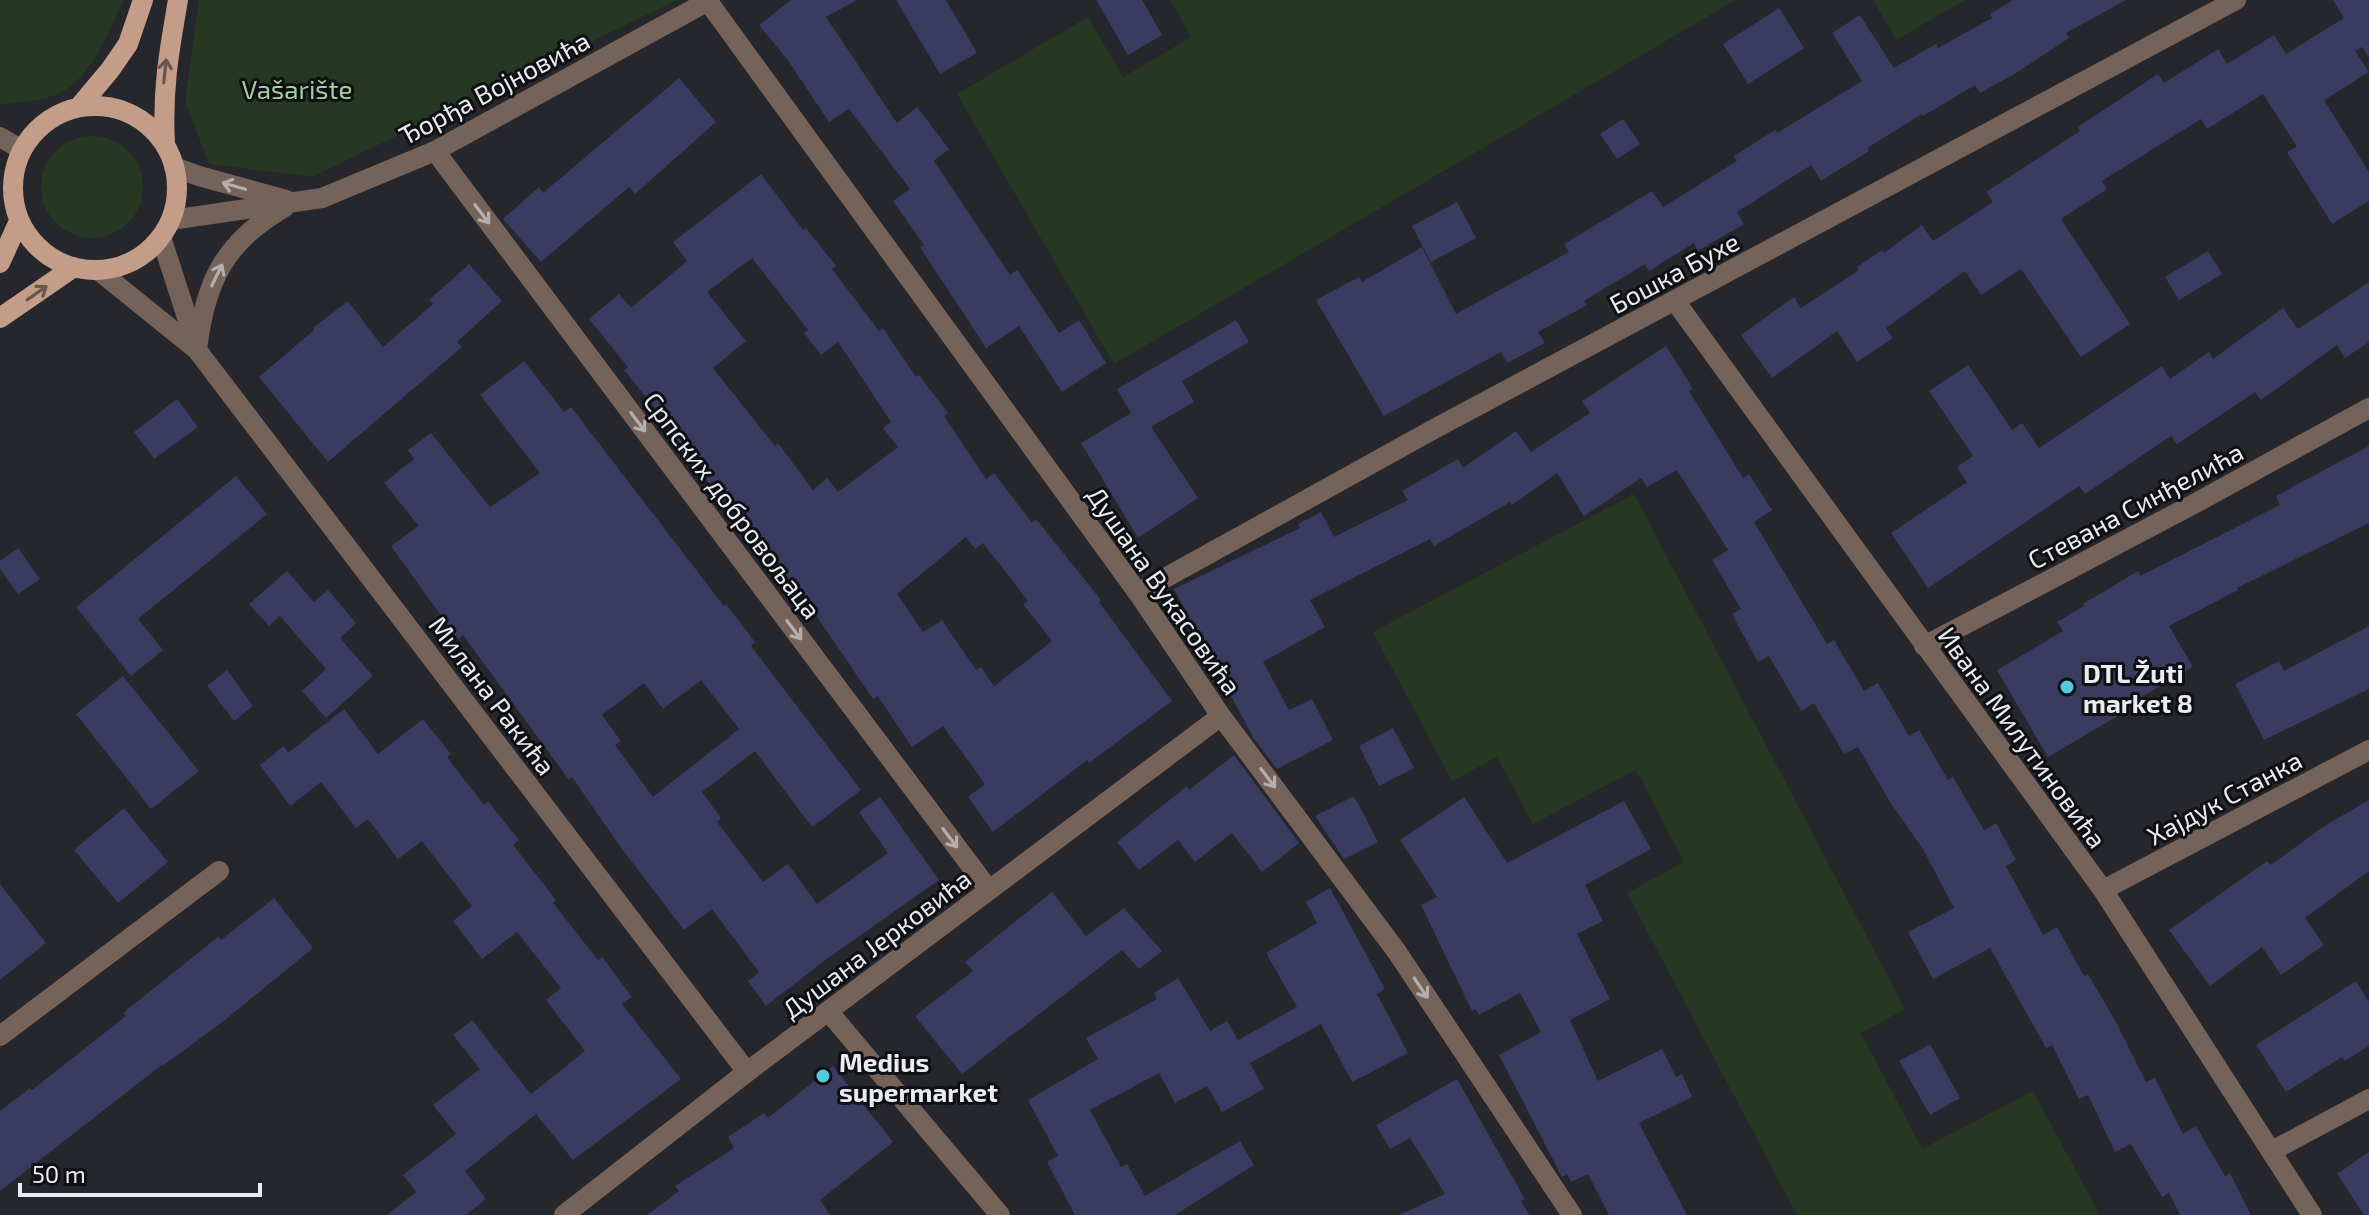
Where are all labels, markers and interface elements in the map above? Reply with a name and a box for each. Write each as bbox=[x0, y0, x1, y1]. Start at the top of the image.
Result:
street label: Ђорђа Војновића bbox=[393, 24, 595, 151]
one-way arrow bbox=[158, 58, 173, 85]
park label: Vašarište bbox=[242, 73, 352, 104]
one-way arrow bbox=[221, 177, 247, 192]
one-way arrow bbox=[473, 203, 490, 224]
street label: Бошка Бухе bbox=[1604, 225, 1745, 320]
one-way arrow bbox=[210, 264, 225, 288]
one-way arrow bbox=[25, 285, 47, 301]
street label: Српских добровољаца bbox=[638, 386, 828, 624]
one-way arrow bbox=[629, 411, 646, 432]
street label: Стевана Синђелића bbox=[2022, 435, 2248, 576]
street label: Душана Вукасовића bbox=[1081, 480, 1249, 701]
street label: Милана Ракића bbox=[423, 610, 563, 780]
one-way arrow bbox=[786, 619, 803, 640]
street label: Ивана Милутиновића bbox=[1932, 620, 2114, 854]
place label: DTL Žuti market 8 bbox=[2083, 657, 2193, 718]
marker: DTL Žuti market 8 bbox=[2058, 678, 2076, 696]
street label: Хајдук Станка bbox=[2141, 743, 2307, 852]
one-way arrow bbox=[1259, 767, 1276, 789]
one-way arrow bbox=[942, 827, 959, 848]
street label: Душана Јерковића bbox=[776, 862, 977, 1025]
one-way arrow bbox=[1413, 977, 1429, 999]
place label: Medius supermarket bbox=[839, 1046, 998, 1107]
marker: Medius supermarket bbox=[814, 1067, 832, 1085]
scale bar bbox=[20, 1147, 260, 1197]
text: 50 m bbox=[32, 1159, 86, 1188]

